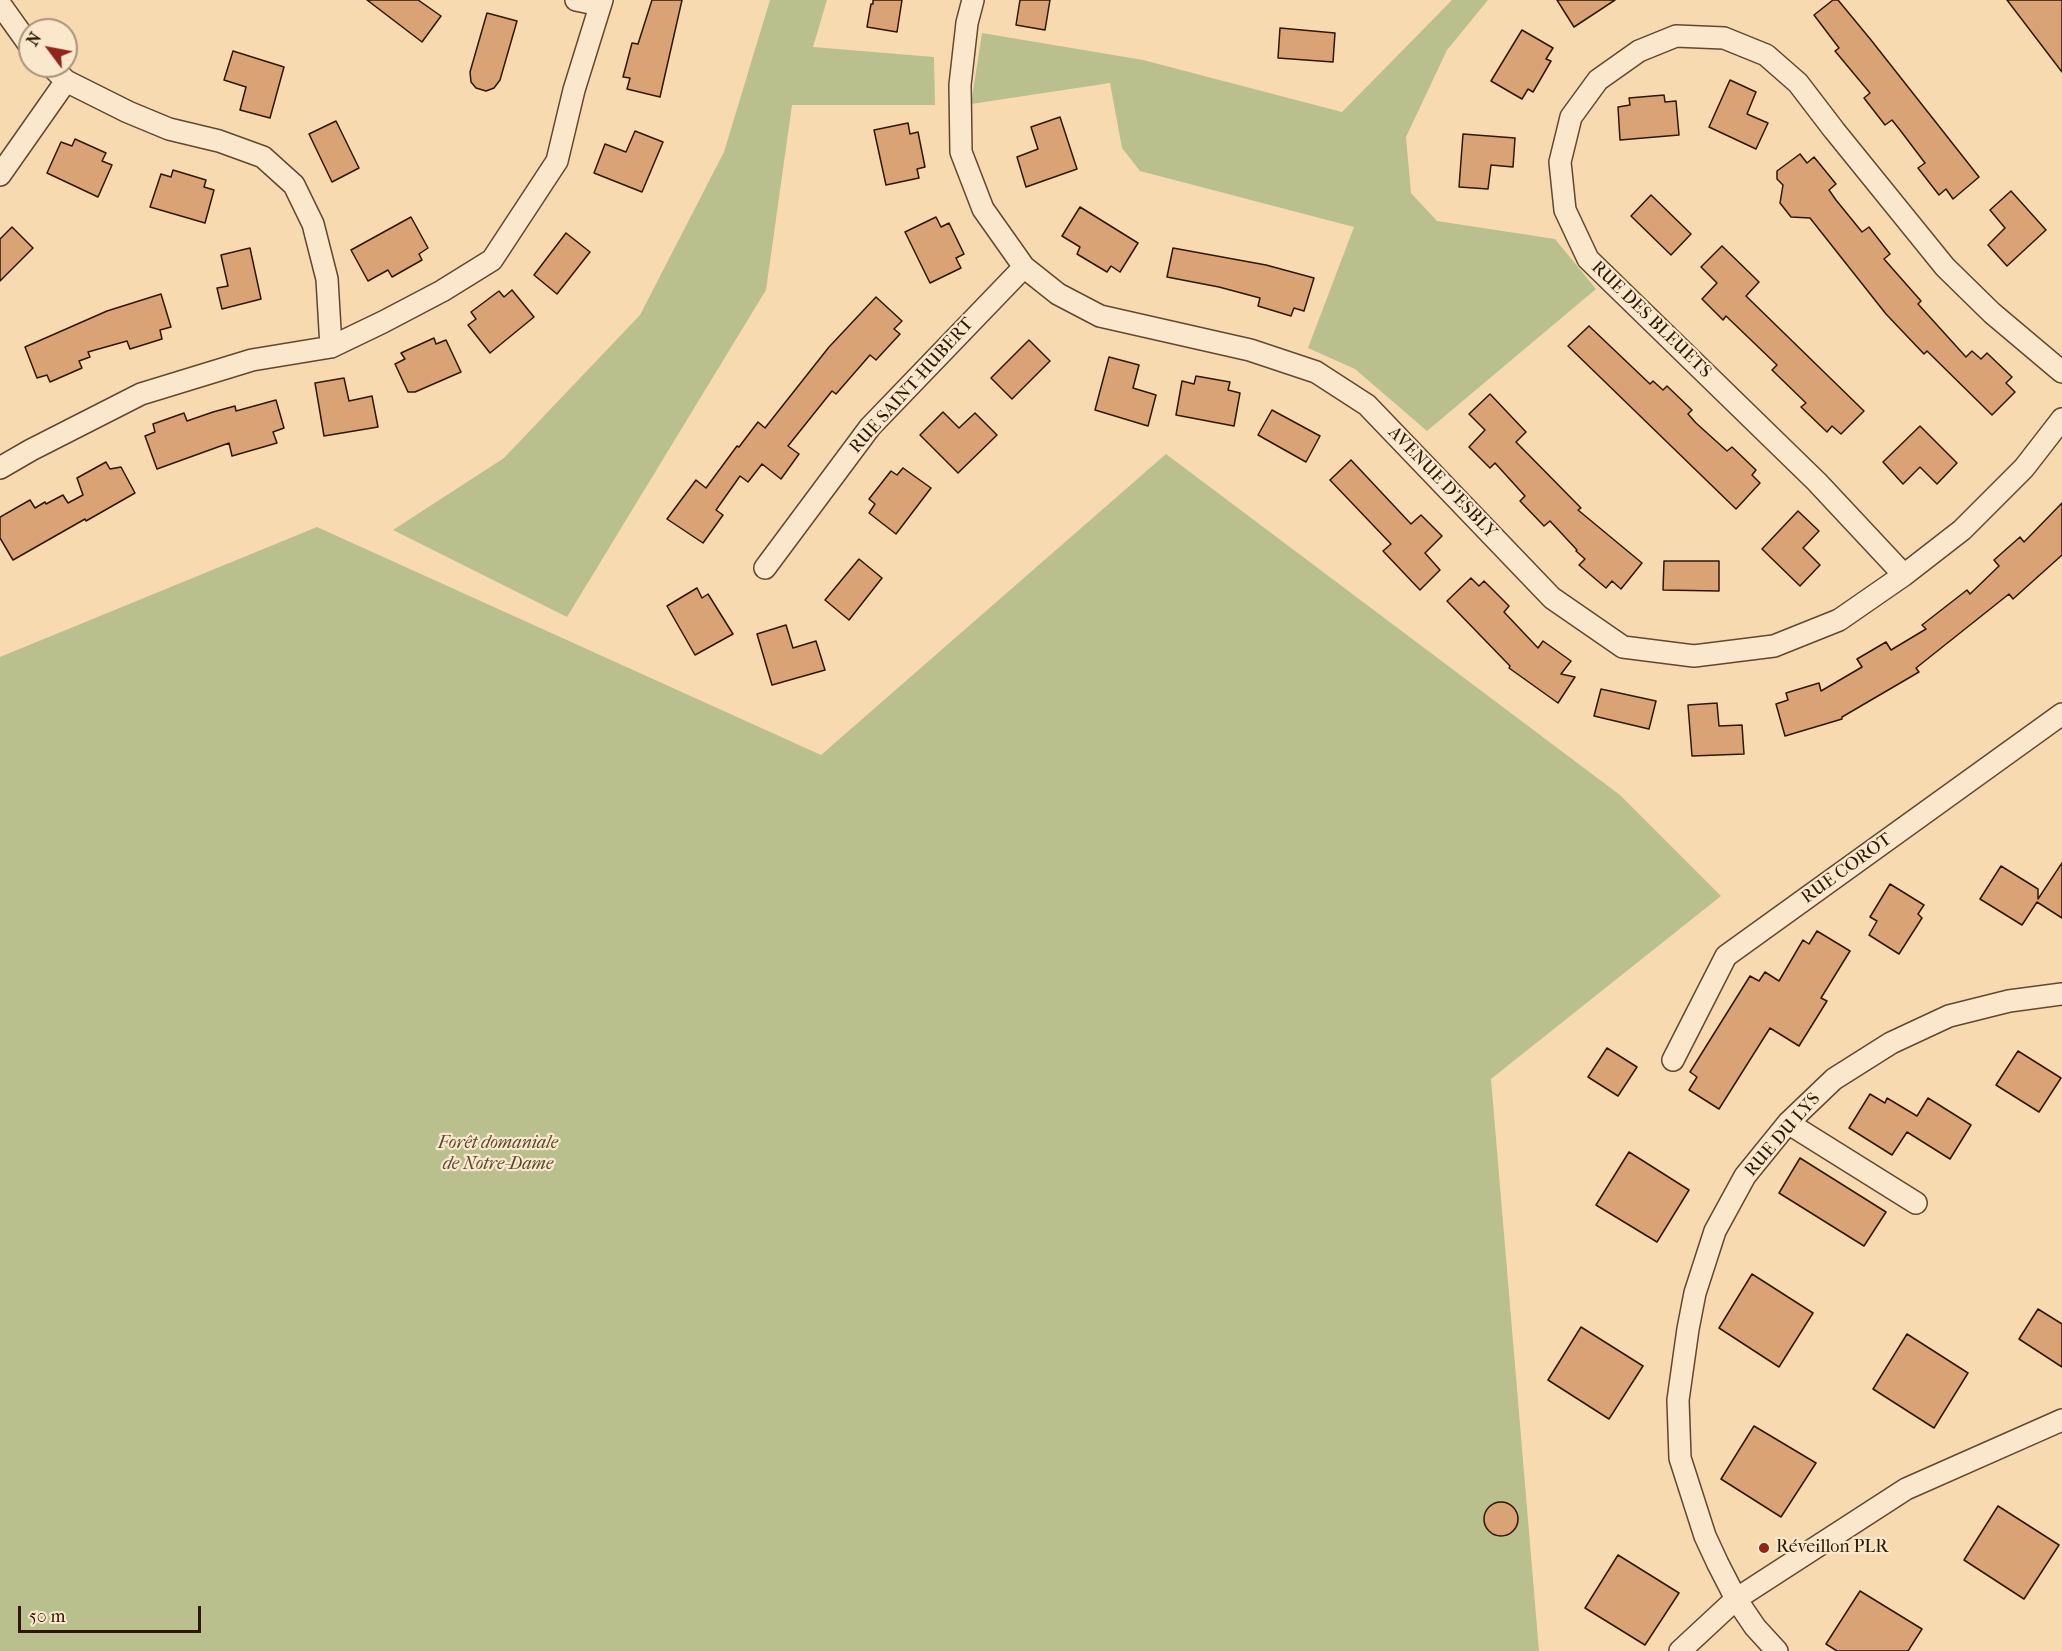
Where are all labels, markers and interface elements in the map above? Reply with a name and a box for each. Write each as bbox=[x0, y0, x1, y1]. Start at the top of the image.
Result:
north arrow bbox=[18, 18, 78, 78]
text: N bbox=[23, 29, 45, 49]
street label: RUE DES BLEUETS bbox=[1586, 257, 1716, 383]
street label: RUE SAINT-HUBERT bbox=[845, 314, 979, 458]
street label: AVENUE D'ESBLY bbox=[1383, 422, 1501, 544]
street label: RUE COROT bbox=[1798, 829, 1896, 909]
street label: RUE DU LYS bbox=[1741, 1089, 1825, 1181]
park label: Forêt domaniale de Notre-Dame bbox=[438, 1133, 558, 1176]
place label: Réveillon PLR bbox=[1776, 1537, 1888, 1559]
marker: Réveillon PLR bbox=[1757, 1541, 1771, 1555]
scale bar bbox=[21, 1594, 204, 1632]
text: 50 m bbox=[29, 1606, 65, 1627]

